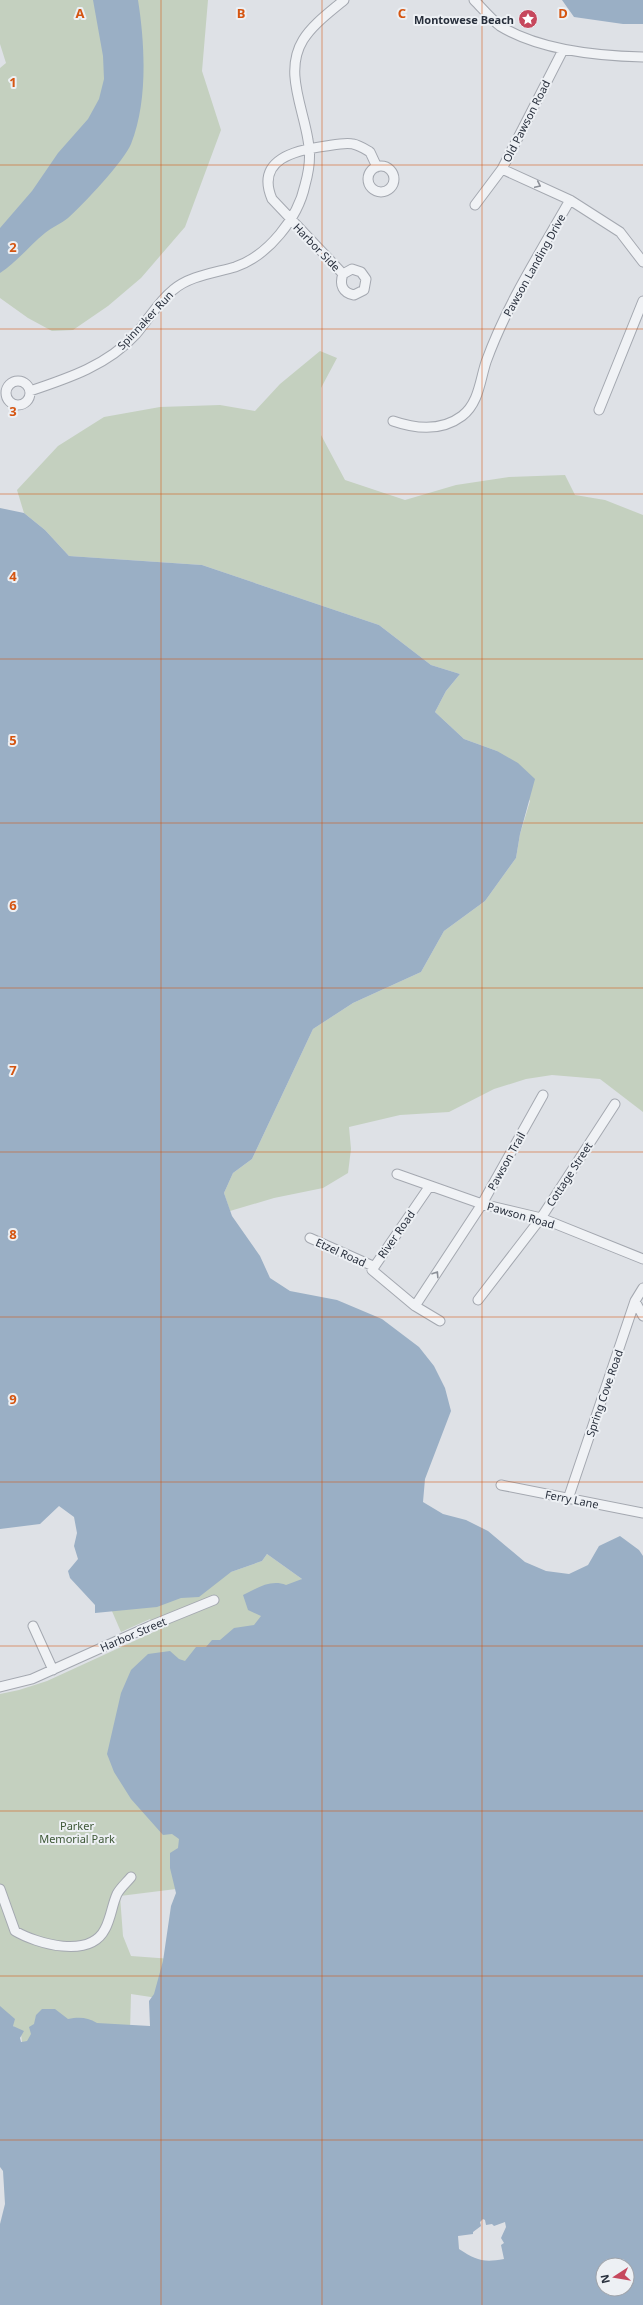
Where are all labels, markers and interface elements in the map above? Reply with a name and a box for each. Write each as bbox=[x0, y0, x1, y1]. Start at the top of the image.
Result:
text: A bbox=[76, 4, 85, 22]
text: B bbox=[237, 4, 245, 22]
text: C bbox=[398, 4, 406, 22]
text: D bbox=[558, 4, 568, 22]
place icon: Montowese Beach bbox=[517, 8, 539, 30]
place label: Montowese Beach bbox=[414, 12, 514, 27]
text: 1 bbox=[9, 73, 17, 91]
street label: Old Pawson Road bbox=[499, 77, 553, 165]
one-way arrow bbox=[533, 180, 541, 188]
street label: Pawson Landing Drive bbox=[500, 211, 568, 319]
street label: Harbor Side bbox=[290, 220, 344, 274]
text: 2 bbox=[9, 238, 17, 256]
street label: Spinnaker Run bbox=[114, 287, 176, 353]
text: 3 bbox=[9, 402, 17, 420]
text: 4 bbox=[9, 567, 17, 585]
text: 5 bbox=[9, 731, 17, 749]
text: 6 bbox=[9, 896, 17, 914]
text: 7 bbox=[9, 1061, 17, 1079]
street label: Pawson Trail bbox=[484, 1129, 528, 1193]
street label: Cottage Street bbox=[542, 1139, 596, 1209]
street label: Pawson Road bbox=[486, 1198, 556, 1232]
street label: River Road bbox=[374, 1207, 418, 1261]
text: 8 bbox=[9, 1225, 17, 1243]
street label: Etzel Road bbox=[313, 1234, 369, 1270]
one-way arrow bbox=[431, 1271, 439, 1278]
street label: Spring Cove Road bbox=[582, 1347, 626, 1439]
text: 9 bbox=[9, 1390, 17, 1408]
street label: Ferry Lane bbox=[544, 1486, 600, 1512]
street label: Harbor Street bbox=[98, 1613, 168, 1655]
park label: Parker Memorial Park bbox=[39, 1818, 115, 1846]
north arrow bbox=[595, 2257, 635, 2297]
text: N bbox=[596, 2273, 613, 2285]

